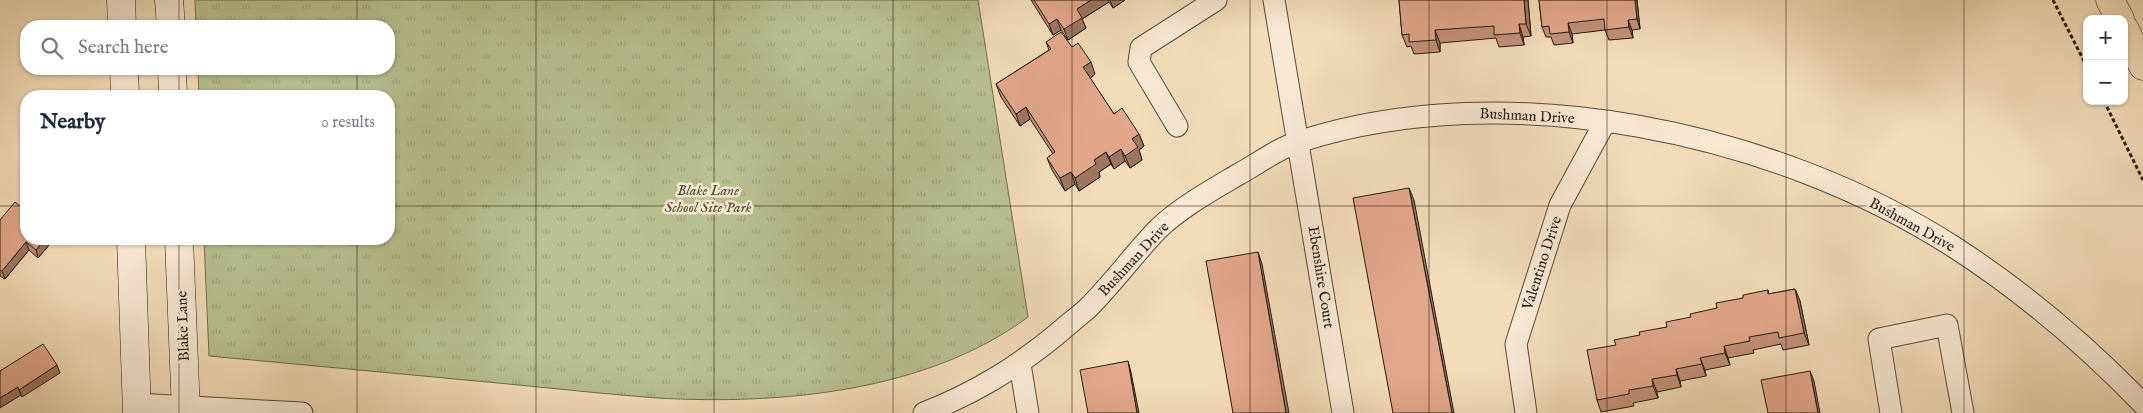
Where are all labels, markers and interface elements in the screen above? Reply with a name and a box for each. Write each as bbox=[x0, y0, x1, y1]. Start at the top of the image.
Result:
map controls bbox=[2083, 15, 2128, 105]
button: + bbox=[2083, 15, 2128, 60]
search box bbox=[20, 20, 395, 75]
icon: search bbox=[38, 34, 66, 62]
text: Search here bbox=[78, 36, 169, 60]
button: − bbox=[2083, 60, 2128, 105]
street label: Bushman Drive bbox=[1479, 104, 1575, 128]
text: Nearby bbox=[40, 109, 105, 136]
text: 0 results bbox=[321, 113, 375, 133]
park label: Blake Lane School Site Park bbox=[664, 181, 752, 217]
street label: Bushman Drive bbox=[1866, 194, 1958, 256]
street label: Valentino Drive bbox=[1518, 214, 1566, 313]
street label: Bushman Drive bbox=[1095, 218, 1173, 300]
street label: Ebenshire Court bbox=[1304, 224, 1338, 330]
street label: Blake Lane bbox=[172, 290, 194, 362]

